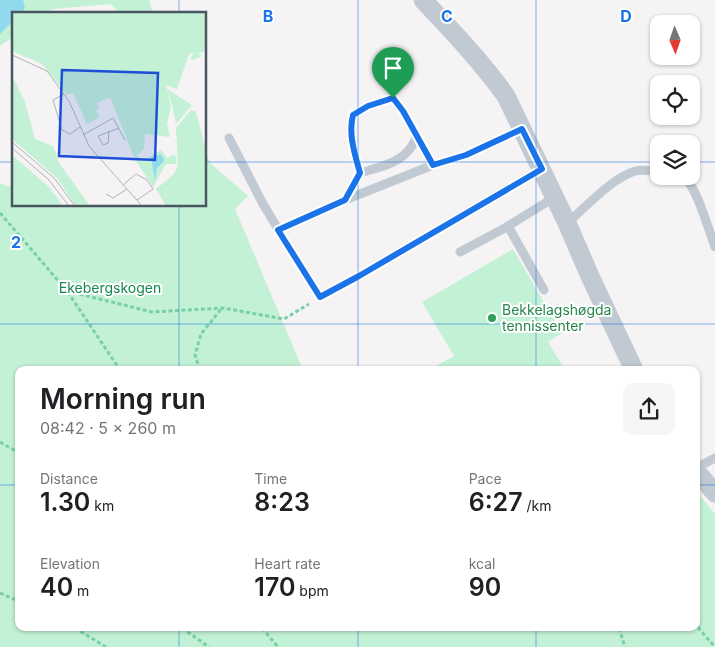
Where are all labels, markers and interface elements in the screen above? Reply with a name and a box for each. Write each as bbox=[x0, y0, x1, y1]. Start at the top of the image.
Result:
text: B bbox=[263, 6, 273, 26]
text: C bbox=[441, 6, 453, 26]
text: D bbox=[620, 6, 632, 26]
inset map bbox=[12, 12, 206, 206]
north arrow bbox=[650, 15, 700, 65]
map controls bbox=[650, 15, 700, 185]
pin bbox=[372, 47, 414, 98]
icon: arrive bbox=[379, 54, 407, 82]
button: locate bbox=[650, 75, 700, 125]
button: layers bbox=[650, 135, 700, 185]
text: 2 bbox=[11, 232, 21, 252]
park label: Ekebergskogen bbox=[59, 279, 161, 296]
place label: Bekkelagshøgda tennissenter bbox=[502, 301, 611, 334]
marker: Bekkelagshøgda tennissenter bbox=[486, 312, 498, 324]
text: Morning run bbox=[40, 382, 206, 416]
button: share bbox=[623, 383, 675, 435]
text: 08:42 · 5 × 260 m bbox=[40, 418, 176, 438]
text: Distance bbox=[40, 470, 98, 487]
text: Time bbox=[254, 470, 287, 487]
text: Pace bbox=[469, 470, 502, 487]
text: 1.30 bbox=[40, 487, 90, 517]
text: 8:23 bbox=[254, 487, 310, 517]
text: 6:27 bbox=[469, 487, 523, 517]
text: km bbox=[90, 497, 114, 514]
text: /km bbox=[523, 497, 552, 514]
text: Elevation bbox=[40, 555, 100, 572]
text: Heart rate bbox=[254, 555, 321, 572]
text: kcal bbox=[469, 555, 495, 572]
text: 40 bbox=[40, 572, 73, 602]
text: 170 bbox=[254, 572, 295, 602]
text: 90 bbox=[469, 572, 501, 602]
text: m bbox=[73, 582, 89, 599]
text: bpm bbox=[295, 582, 329, 599]

